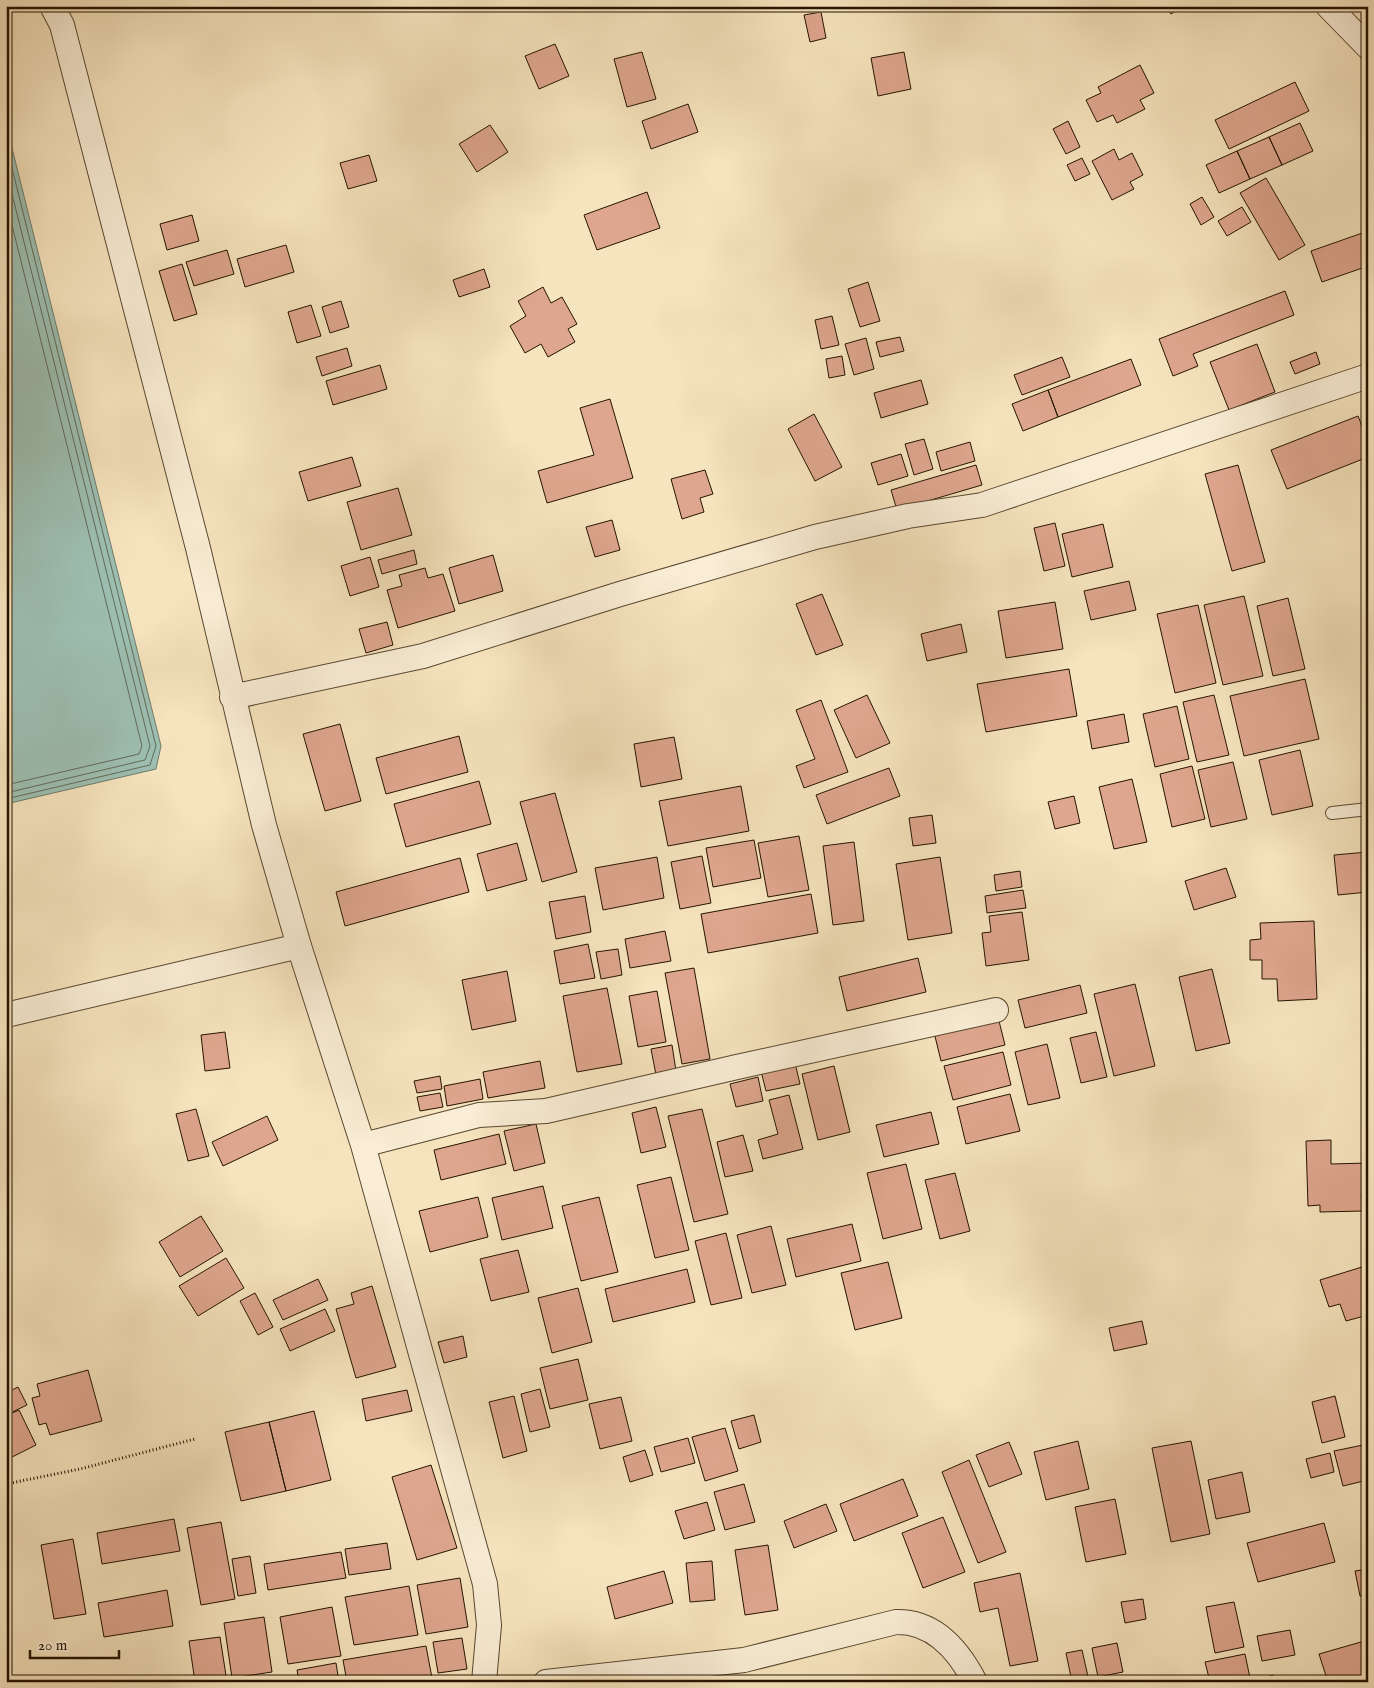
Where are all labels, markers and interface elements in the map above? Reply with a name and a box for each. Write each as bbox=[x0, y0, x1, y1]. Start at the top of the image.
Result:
scale bar bbox=[30, 1628, 119, 1660]
text: 20 m bbox=[38, 1636, 68, 1655]

